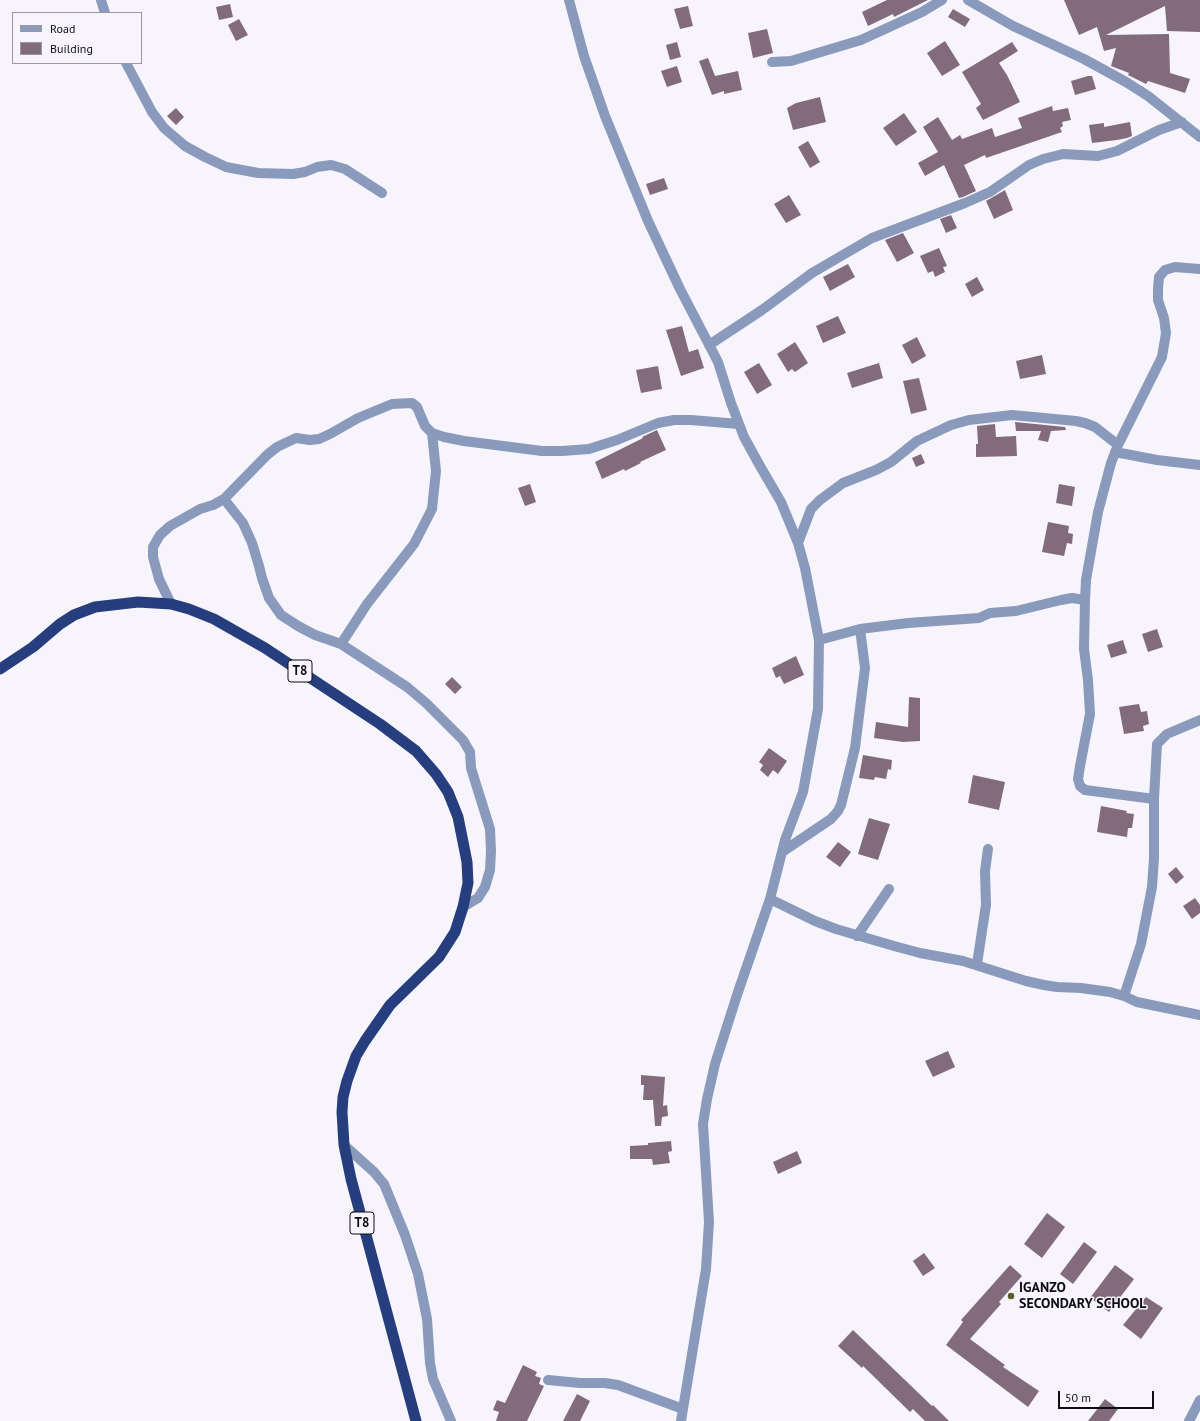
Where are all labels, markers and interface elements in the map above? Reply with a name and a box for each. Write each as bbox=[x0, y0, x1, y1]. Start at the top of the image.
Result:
legend bbox=[12, 12, 142, 64]
text: Road bbox=[50, 21, 75, 36]
text: Building bbox=[50, 41, 93, 56]
road number: T8 bbox=[288, 660, 312, 682]
road number: T8 bbox=[350, 1212, 374, 1234]
place label: IGANZO SECONDARY SCHOOL bbox=[1019, 1280, 1147, 1312]
marker: IGANZO SECONDARY SCHOOL bbox=[1006, 1291, 1016, 1301]
scale bar bbox=[1060, 1383, 1156, 1409]
text: 50 m bbox=[1065, 1390, 1091, 1405]

